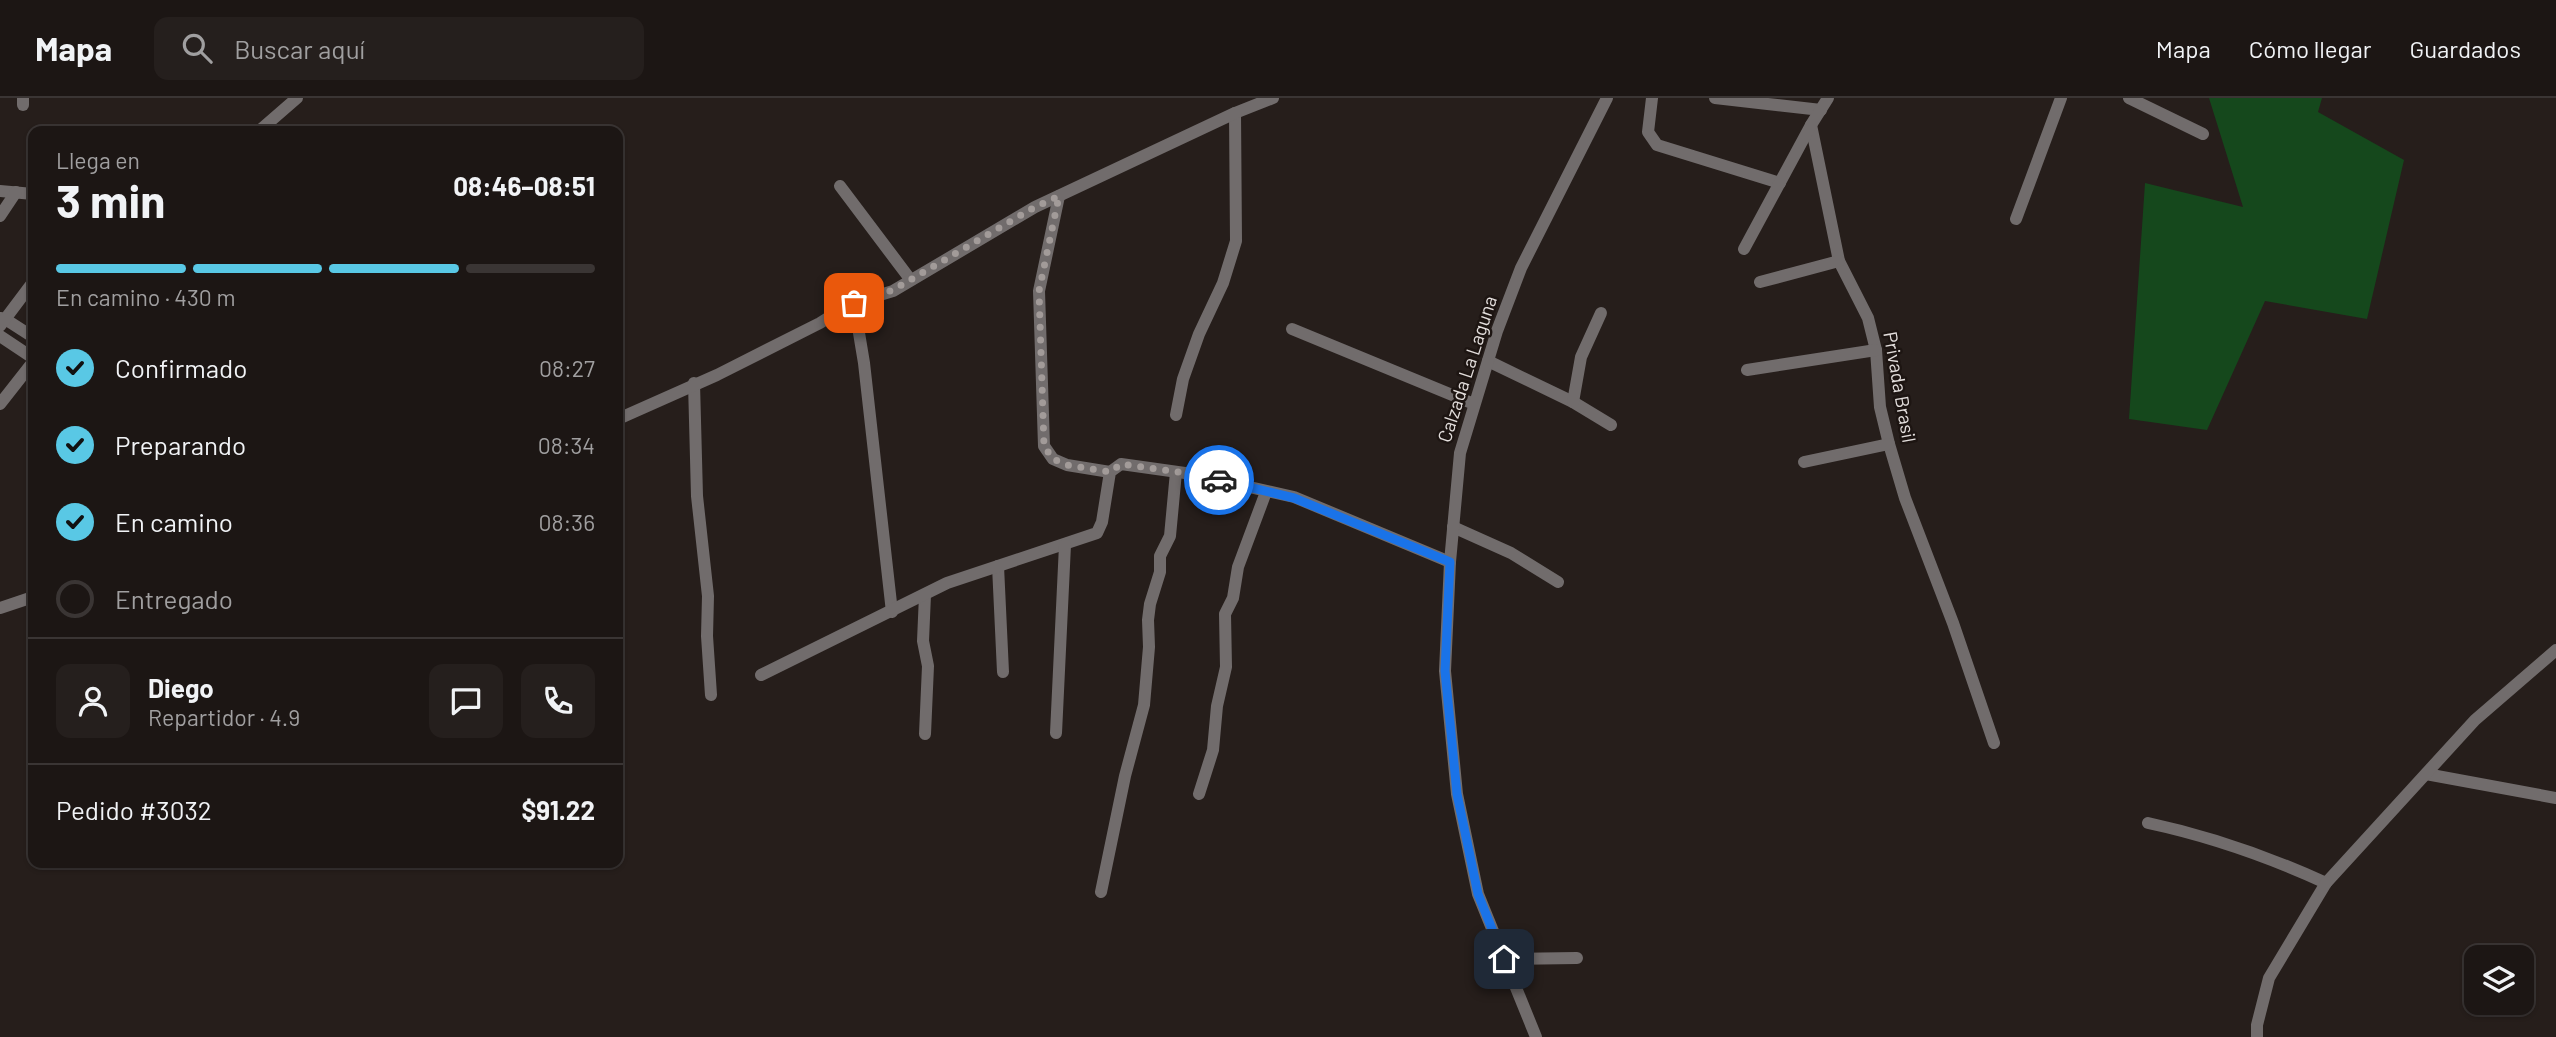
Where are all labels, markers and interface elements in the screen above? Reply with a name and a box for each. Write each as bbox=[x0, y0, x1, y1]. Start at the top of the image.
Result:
search box bbox=[154, 17, 644, 80]
text: Mapa bbox=[35, 28, 112, 68]
icon: search bbox=[178, 29, 216, 67]
text: Buscar aquí bbox=[234, 33, 365, 64]
text: Mapa bbox=[2156, 34, 2211, 63]
text: Cómo llegar bbox=[2249, 34, 2371, 63]
text: Guardados bbox=[2409, 34, 2521, 63]
text: Llega en bbox=[56, 146, 140, 174]
text: 08:46–08:51 bbox=[453, 170, 595, 201]
text: 3 min bbox=[56, 172, 165, 227]
pin bbox=[824, 273, 884, 333]
text: En camino · 430 m bbox=[56, 283, 235, 311]
icon: bag bbox=[835, 284, 873, 322]
street label: Calzada La Laguna bbox=[1432, 293, 1501, 445]
street label: Privada Brasil bbox=[1879, 330, 1922, 444]
icon: check bbox=[56, 349, 94, 387]
text: Confirmado bbox=[115, 352, 247, 383]
text: 08:27 bbox=[539, 354, 595, 382]
icon: check bbox=[56, 426, 94, 464]
text: Preparando bbox=[115, 429, 246, 460]
text: 08:34 bbox=[538, 431, 595, 459]
courier bbox=[1184, 445, 1254, 515]
icon: car bbox=[1200, 461, 1238, 499]
icon: check bbox=[56, 503, 94, 541]
text: En camino bbox=[115, 506, 233, 537]
text: 08:36 bbox=[539, 508, 595, 536]
text: Entregado bbox=[115, 583, 233, 614]
button: person bbox=[56, 664, 130, 738]
button: chat bbox=[429, 664, 503, 738]
button: phone bbox=[521, 664, 595, 738]
text: Diego bbox=[148, 672, 214, 703]
text: Repartidor · 4.9 bbox=[148, 703, 300, 731]
text: Pedido #3032 bbox=[56, 794, 212, 825]
text: $91.22 bbox=[521, 794, 595, 825]
pin bbox=[1474, 929, 1534, 989]
icon: home bbox=[1485, 940, 1523, 978]
map controls bbox=[2464, 945, 2534, 1015]
button: layers bbox=[2464, 945, 2534, 1015]

